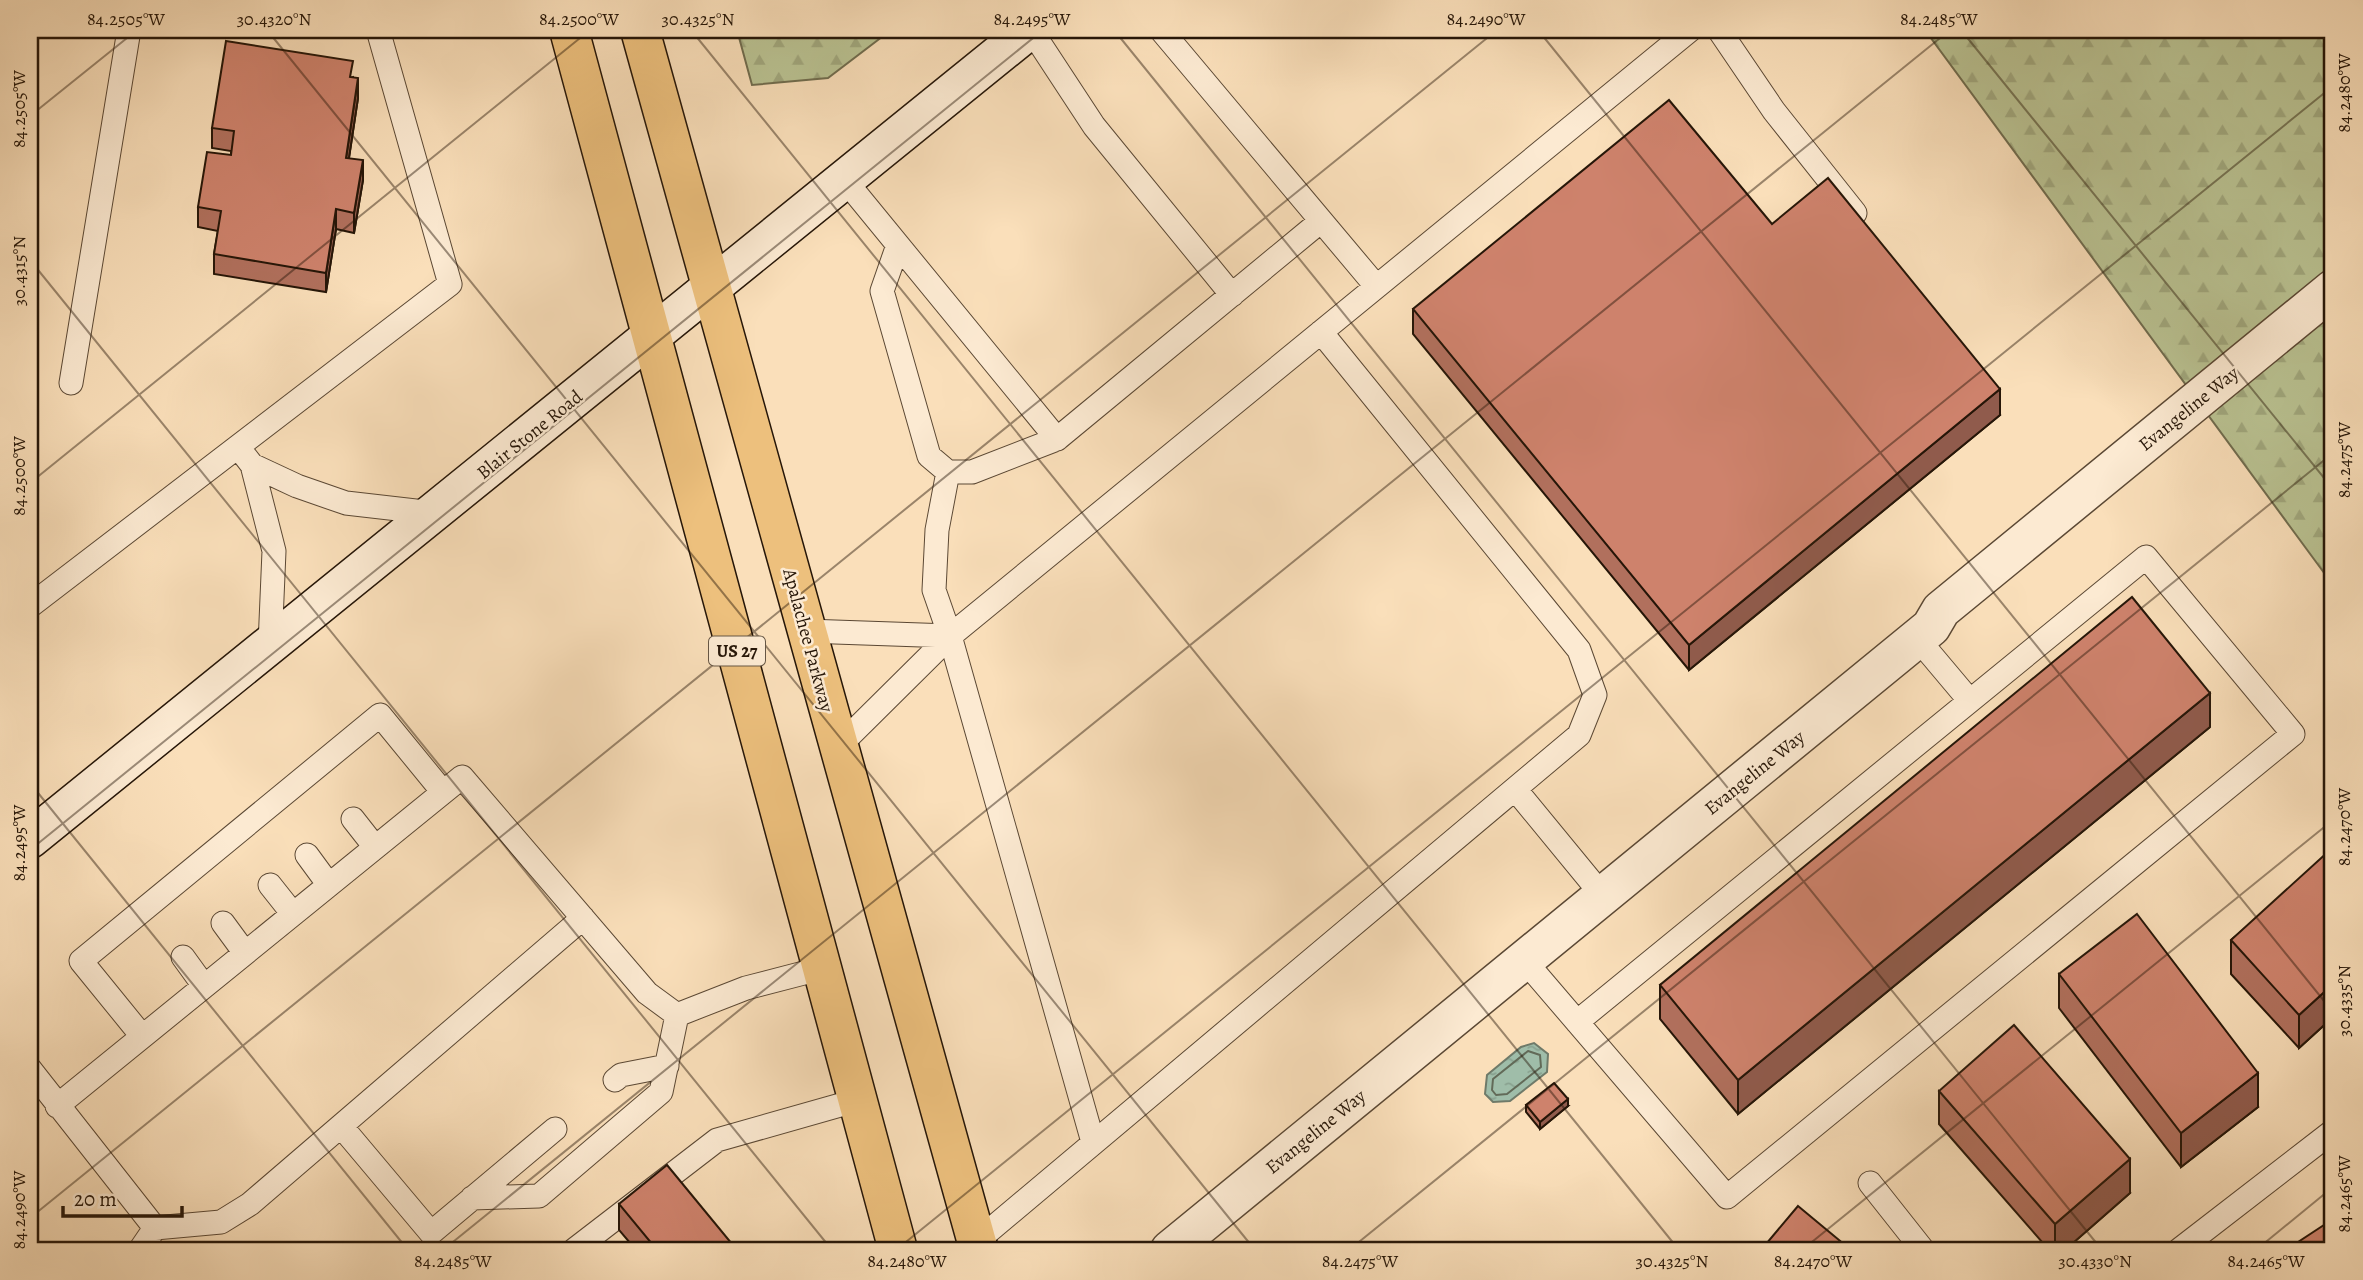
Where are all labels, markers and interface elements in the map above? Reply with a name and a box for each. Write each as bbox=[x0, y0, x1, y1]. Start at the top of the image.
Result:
text: 84.2505°W bbox=[87, 7, 165, 31]
text: 30.4320°N bbox=[237, 7, 311, 31]
text: 84.2500°W bbox=[539, 7, 619, 31]
text: 30.4325°N bbox=[662, 7, 734, 31]
text: 84.2495°W bbox=[993, 7, 1071, 31]
text: 84.2490°W bbox=[1446, 7, 1526, 31]
text: 84.2485°W bbox=[1900, 7, 1978, 31]
text: 84.2480°W bbox=[2332, 53, 2356, 133]
text: 84.2505°W bbox=[7, 70, 31, 148]
text: 30.4315°N bbox=[7, 236, 31, 306]
street label: Evangeline Way bbox=[2133, 360, 2245, 457]
street label: Blair Stone Road bbox=[471, 383, 589, 486]
text: 84.2475°W bbox=[2332, 421, 2356, 498]
text: 84.2500°W bbox=[7, 436, 31, 516]
street label: Apalachee Parkway bbox=[776, 565, 840, 716]
road number: US 27 bbox=[709, 636, 765, 666]
street label: Evangeline Way bbox=[1699, 724, 1811, 821]
text: 84.2470°W bbox=[2332, 788, 2356, 866]
text: 84.2495°W bbox=[7, 804, 31, 882]
text: 30.4335°N bbox=[2332, 965, 2356, 1037]
street label: Evangeline Way bbox=[1260, 1083, 1372, 1180]
text: 84.2465°W bbox=[2332, 1155, 2356, 1233]
text: 84.2490°W bbox=[7, 1170, 31, 1250]
scale bar bbox=[63, 1175, 182, 1219]
text: 20 m bbox=[74, 1185, 117, 1213]
text: 84.2485°W bbox=[414, 1249, 492, 1273]
text: 84.2480°W bbox=[867, 1249, 947, 1273]
text: 84.2475°W bbox=[1322, 1249, 1399, 1273]
text: 30.4325°N bbox=[1636, 1249, 1708, 1273]
text: 84.2470°W bbox=[1774, 1249, 1852, 1273]
text: 30.4330°N bbox=[2058, 1249, 2132, 1273]
text: 84.2465°W bbox=[2227, 1249, 2305, 1273]

